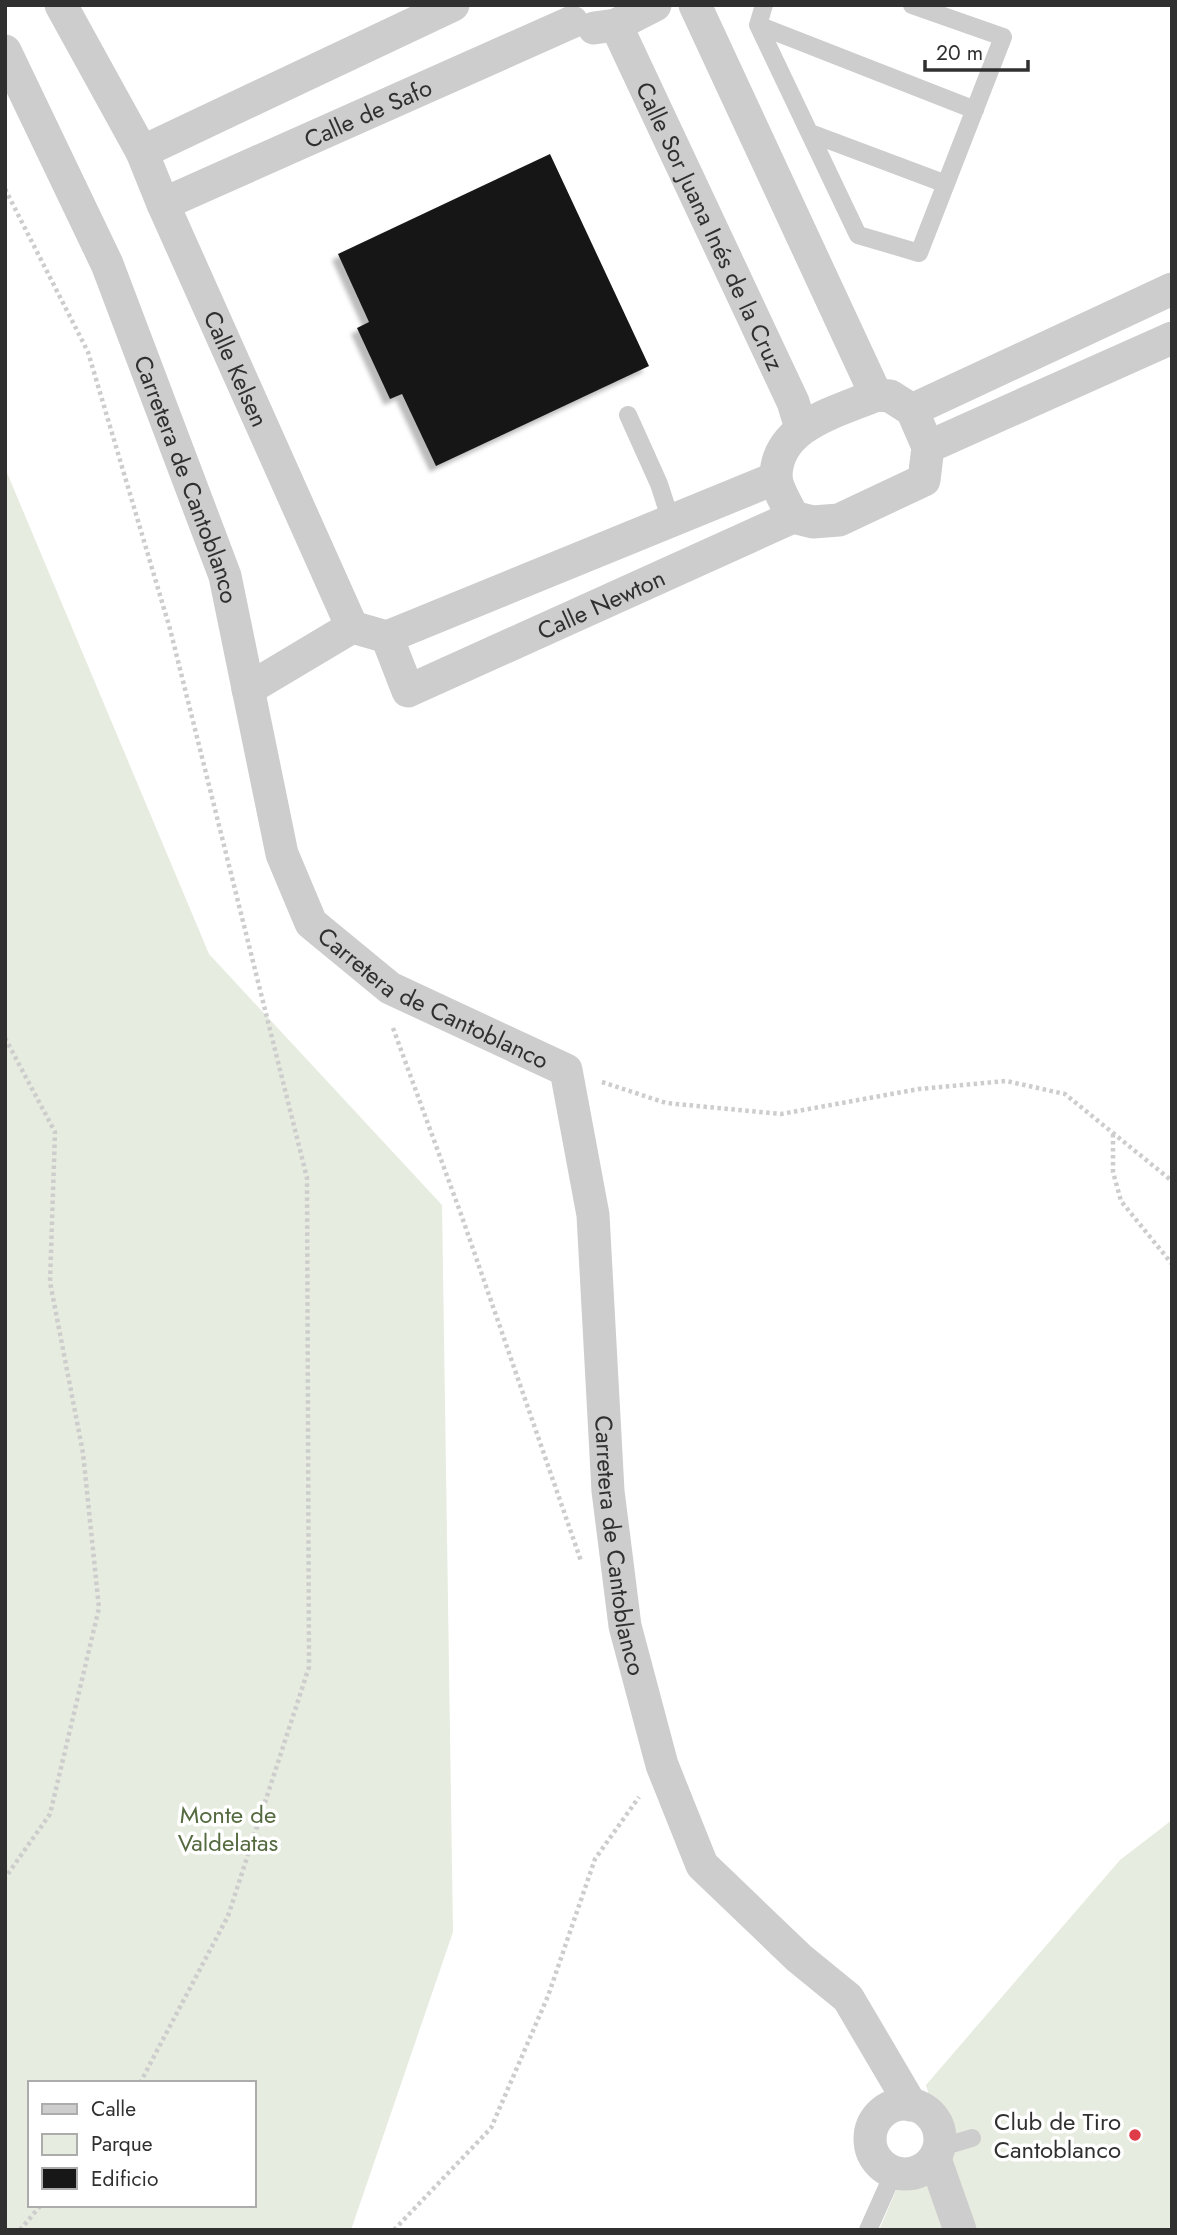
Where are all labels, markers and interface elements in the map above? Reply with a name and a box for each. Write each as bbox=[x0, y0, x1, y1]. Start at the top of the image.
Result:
scale bar bbox=[925, 28, 1028, 72]
text: 20 m bbox=[936, 38, 983, 68]
street label: Calle de Safo bbox=[298, 69, 437, 157]
street label: Calle Sor Juana Inés de la Cruz bbox=[628, 76, 793, 376]
street label: Calle Kelsen bbox=[195, 305, 278, 432]
street label: Carretera de Cantoblanco bbox=[126, 350, 248, 606]
street label: Calle Newton bbox=[531, 560, 671, 648]
street label: Carretera de Cantoblanco bbox=[310, 918, 555, 1077]
street label: Carretera de Cantoblanco bbox=[586, 1414, 655, 1679]
park label: Monte de Valdelatas bbox=[178, 1797, 278, 1860]
legend bbox=[28, 2081, 256, 2207]
text: Calle bbox=[91, 2094, 136, 2124]
place label: Club de Tiro Cantoblanco bbox=[994, 2104, 1121, 2167]
marker: Club de Tiro Cantoblanco bbox=[1127, 2127, 1143, 2143]
text: Parque bbox=[91, 2129, 153, 2159]
text: Edificio bbox=[91, 2164, 158, 2194]

